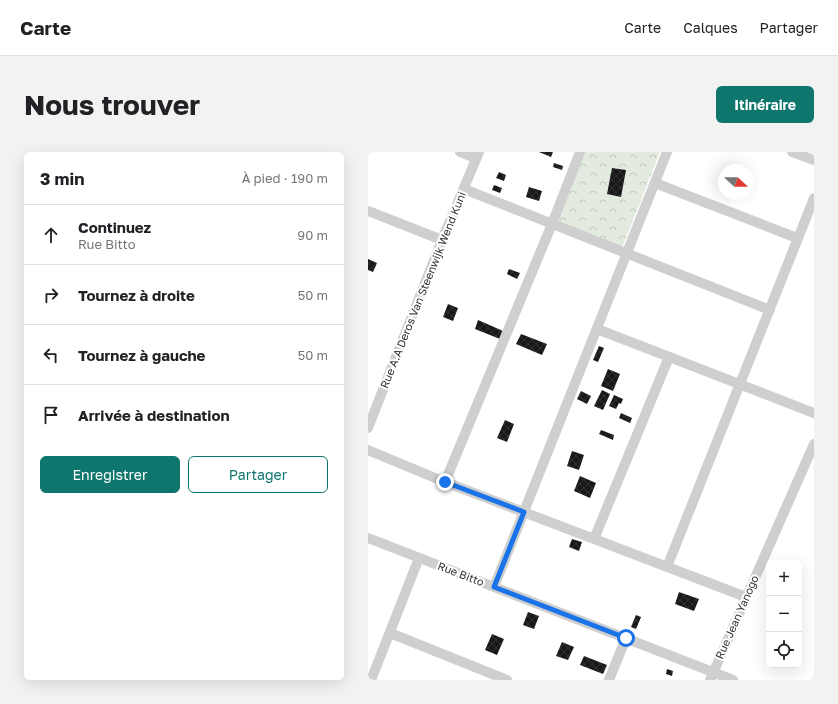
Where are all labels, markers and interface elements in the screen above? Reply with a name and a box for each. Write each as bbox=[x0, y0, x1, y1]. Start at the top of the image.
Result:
text: Carte bbox=[20, 16, 71, 39]
text: Carte bbox=[624, 19, 661, 36]
text: Calques bbox=[683, 19, 738, 36]
text: Partager bbox=[760, 19, 818, 36]
button: Itinéraire bbox=[716, 86, 814, 123]
text: Nous trouver bbox=[24, 88, 200, 121]
north arrow bbox=[718, 164, 754, 200]
text: 3 min bbox=[40, 168, 84, 189]
text: À pied · 190 m bbox=[242, 170, 328, 186]
street label: Rue A.A Deros Van Steenwijk Wend Kuni bbox=[377, 190, 468, 390]
text: Continuez bbox=[78, 218, 151, 236]
icon: ahead bbox=[40, 224, 62, 246]
text: 90 m bbox=[297, 227, 328, 243]
text: Rue Bitto bbox=[78, 236, 136, 252]
icon: right bbox=[40, 284, 62, 306]
text: Tournez à droite bbox=[78, 286, 195, 304]
text: 50 m bbox=[298, 287, 328, 303]
icon: left bbox=[40, 344, 62, 366]
text: Tournez à gauche bbox=[78, 346, 205, 364]
text: 50 m bbox=[298, 347, 328, 363]
icon: arrive bbox=[40, 404, 62, 426]
text: Arrivée à destination bbox=[78, 406, 230, 424]
button: Enregistrer bbox=[40, 456, 180, 493]
button: Partager bbox=[188, 456, 328, 493]
route end bbox=[436, 473, 454, 491]
street label: Rue Bitto bbox=[436, 559, 487, 588]
map controls bbox=[766, 560, 802, 668]
button: + bbox=[766, 560, 802, 596]
street label: Rue Jean Yanogo bbox=[712, 573, 761, 661]
button: − bbox=[766, 596, 802, 632]
route start bbox=[617, 629, 635, 647]
button: locate bbox=[766, 632, 802, 668]

